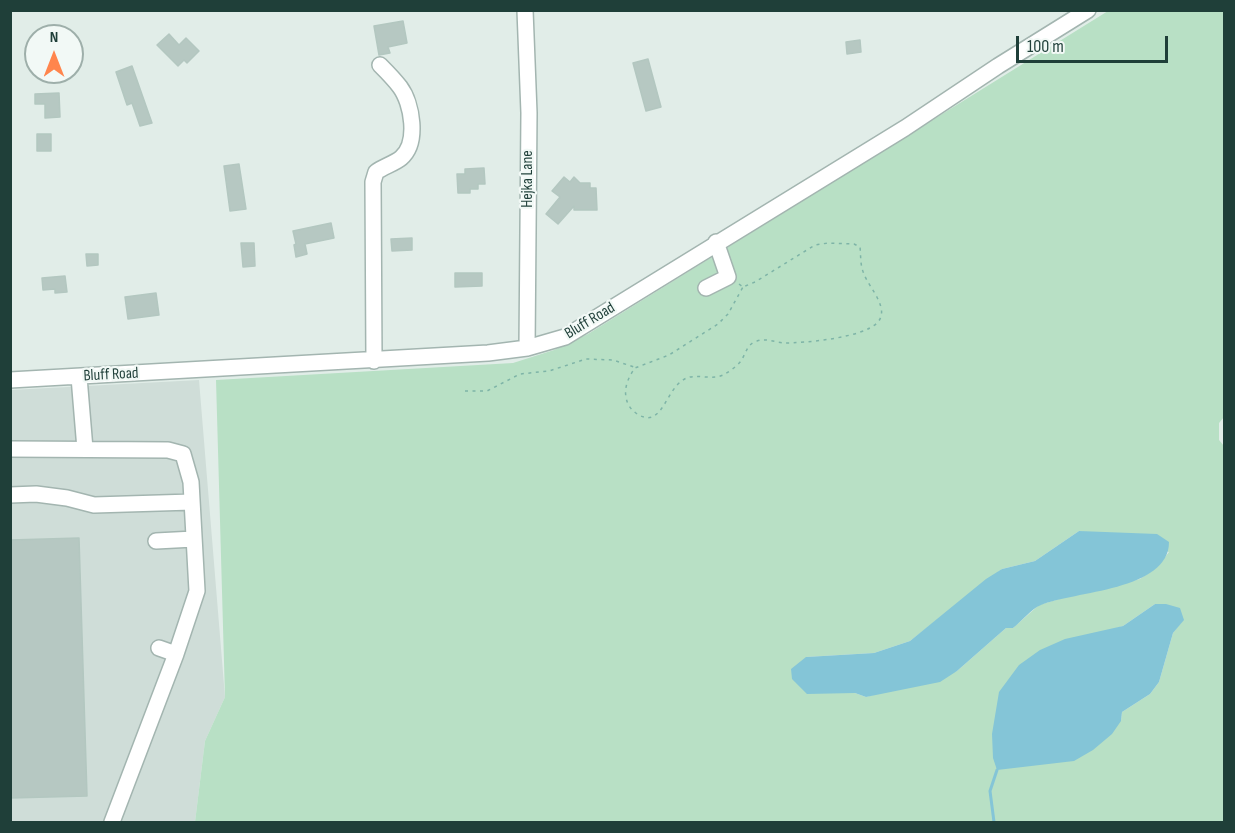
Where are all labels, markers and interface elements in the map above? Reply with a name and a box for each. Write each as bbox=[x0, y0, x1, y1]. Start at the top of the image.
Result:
north arrow bbox=[24, 24, 84, 84]
scale bar bbox=[1019, 24, 1170, 62]
text: N bbox=[50, 28, 58, 47]
text: 100 m bbox=[1027, 36, 1064, 57]
street label: Hejka Lane bbox=[518, 150, 538, 208]
street label: Bluff Road bbox=[561, 299, 619, 343]
street label: Bluff Road bbox=[83, 364, 139, 386]

